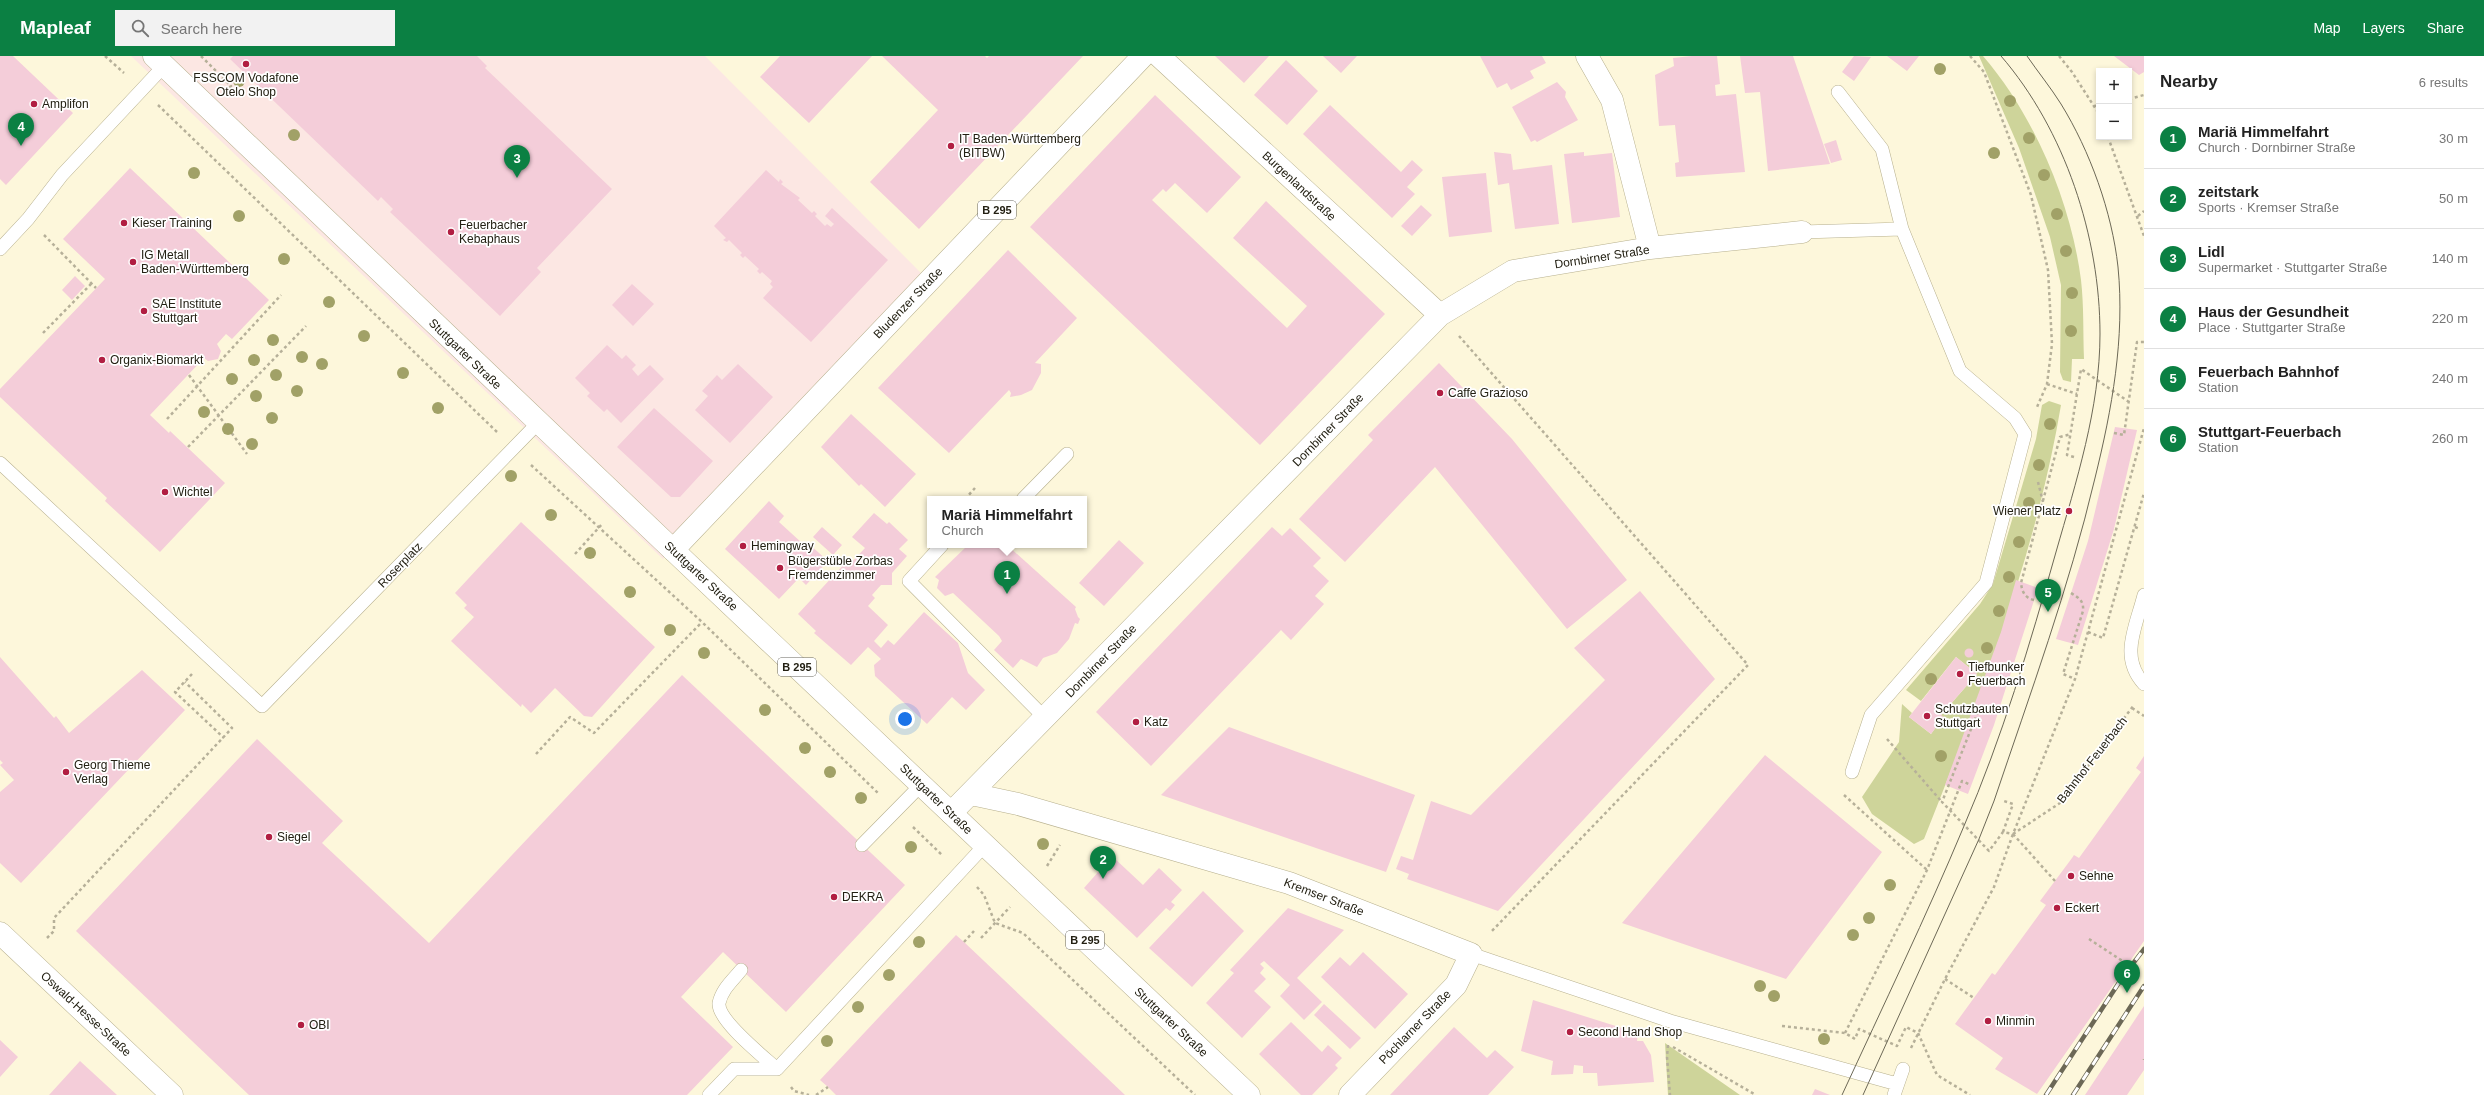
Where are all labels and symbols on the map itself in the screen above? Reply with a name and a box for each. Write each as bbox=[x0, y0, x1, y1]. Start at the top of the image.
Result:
marker: FSSCOM Vodafone Otelo Shop bbox=[241, 59, 251, 69]
place label: FSSCOM Vodafone Otelo Shop bbox=[193, 71, 299, 99]
place label: Amplifon bbox=[42, 97, 89, 111]
marker: Amplifon bbox=[29, 99, 39, 109]
pin: 4 bbox=[8, 113, 34, 146]
place label: IT Baden-Württemberg (BITBW) bbox=[959, 132, 1081, 160]
marker: IT Baden-Württemberg (BITBW) bbox=[946, 141, 956, 151]
pin: 3 bbox=[504, 145, 530, 178]
street label: Burgenlandstraße bbox=[1259, 148, 1339, 224]
road number: B 295 bbox=[978, 201, 1016, 219]
place label: Kieser Training bbox=[132, 216, 212, 230]
marker: Kieser Training bbox=[119, 218, 129, 228]
place label: Feuerbacher Kebaphaus bbox=[459, 218, 527, 246]
marker: Feuerbacher Kebaphaus bbox=[446, 227, 456, 237]
street label: Dornbirner Straße bbox=[1553, 243, 1651, 271]
place label: IG Metall Baden-Württemberg bbox=[141, 248, 249, 276]
marker: IG Metall Baden-Württemberg bbox=[128, 257, 138, 267]
street label: Bludenzer Straße bbox=[871, 264, 946, 341]
place label: SAE Institute Stuttgart bbox=[152, 297, 222, 325]
marker: SAE Institute Stuttgart bbox=[139, 306, 149, 316]
street label: Stuttgarter Straße bbox=[426, 316, 504, 392]
place label: Organix-Biomarkt bbox=[110, 353, 204, 367]
marker: Organix-Biomarkt bbox=[97, 355, 107, 365]
place label: Caffe Grazioso bbox=[1448, 386, 1528, 400]
marker: Caffe Grazioso bbox=[1435, 388, 1445, 398]
street label: Dornbirner Straße bbox=[1290, 390, 1367, 469]
place label: Wichtel bbox=[173, 485, 212, 499]
marker: Wichtel bbox=[160, 487, 170, 497]
place label: Wiener Platz bbox=[1993, 504, 2061, 518]
marker: Wiener Platz bbox=[2064, 506, 2074, 516]
street label: Stuttgarter Straße bbox=[661, 538, 741, 614]
place label: Hemingway bbox=[751, 539, 814, 553]
street label: Roserplatz bbox=[375, 540, 425, 590]
marker: Hemingway bbox=[738, 541, 748, 551]
place label: Bügerstüble Zorbas Fremdenzimmer bbox=[788, 554, 893, 582]
pin: 1 bbox=[994, 561, 1020, 594]
marker: Bügerstüble Zorbas Fremdenzimmer bbox=[775, 563, 785, 573]
pin: 5 bbox=[2035, 579, 2061, 612]
street label: Dornbirner Straße bbox=[1063, 621, 1140, 700]
road number: B 295 bbox=[778, 658, 816, 676]
place label: Tiefbunker Feuerbach bbox=[1968, 660, 2025, 688]
marker: Tiefbunker Feuerbach bbox=[1955, 669, 1965, 679]
place label: Schutzbauten Stuttgart bbox=[1935, 702, 2008, 730]
your location bbox=[895, 709, 915, 729]
marker: Schutzbauten Stuttgart bbox=[1922, 711, 1932, 721]
street label: Bahnhof Feuerbach bbox=[2054, 714, 2130, 806]
place label: Katz bbox=[1144, 715, 1168, 729]
marker: Katz bbox=[1131, 717, 1141, 727]
place label: Georg Thieme Verlag bbox=[74, 758, 151, 786]
street label: Stuttgarter Straße bbox=[897, 761, 975, 837]
marker: Georg Thieme Verlag bbox=[61, 767, 71, 777]
place label: Siegel bbox=[277, 830, 310, 844]
marker: Siegel bbox=[264, 832, 274, 842]
pin: 2 bbox=[1090, 846, 1116, 879]
place label: Sehne bbox=[2079, 869, 2114, 883]
marker: Sehne bbox=[2066, 871, 2076, 881]
street label: Kremser Straße bbox=[1282, 875, 1366, 919]
place label: DEKRA bbox=[842, 890, 883, 904]
marker: DEKRA bbox=[829, 892, 839, 902]
place label: Eckert bbox=[2065, 901, 2100, 915]
marker: Eckert bbox=[2052, 903, 2062, 913]
road number: B 295 bbox=[1066, 931, 1104, 949]
pin: 6 bbox=[2114, 960, 2140, 993]
street label: Oswald-Hesse-Straße bbox=[38, 969, 134, 1060]
street label: Stuttgarter Straße bbox=[1131, 984, 1211, 1060]
street label: Pöchlarner Straße bbox=[1376, 987, 1454, 1067]
place label: Minmin bbox=[1996, 1014, 2035, 1028]
marker: Minmin bbox=[1983, 1016, 1993, 1026]
place label: OBI bbox=[309, 1018, 330, 1032]
marker: OBI bbox=[296, 1020, 306, 1030]
place label: Second Hand Shop bbox=[1578, 1025, 1682, 1039]
marker: Second Hand Shop bbox=[1565, 1027, 1575, 1037]

